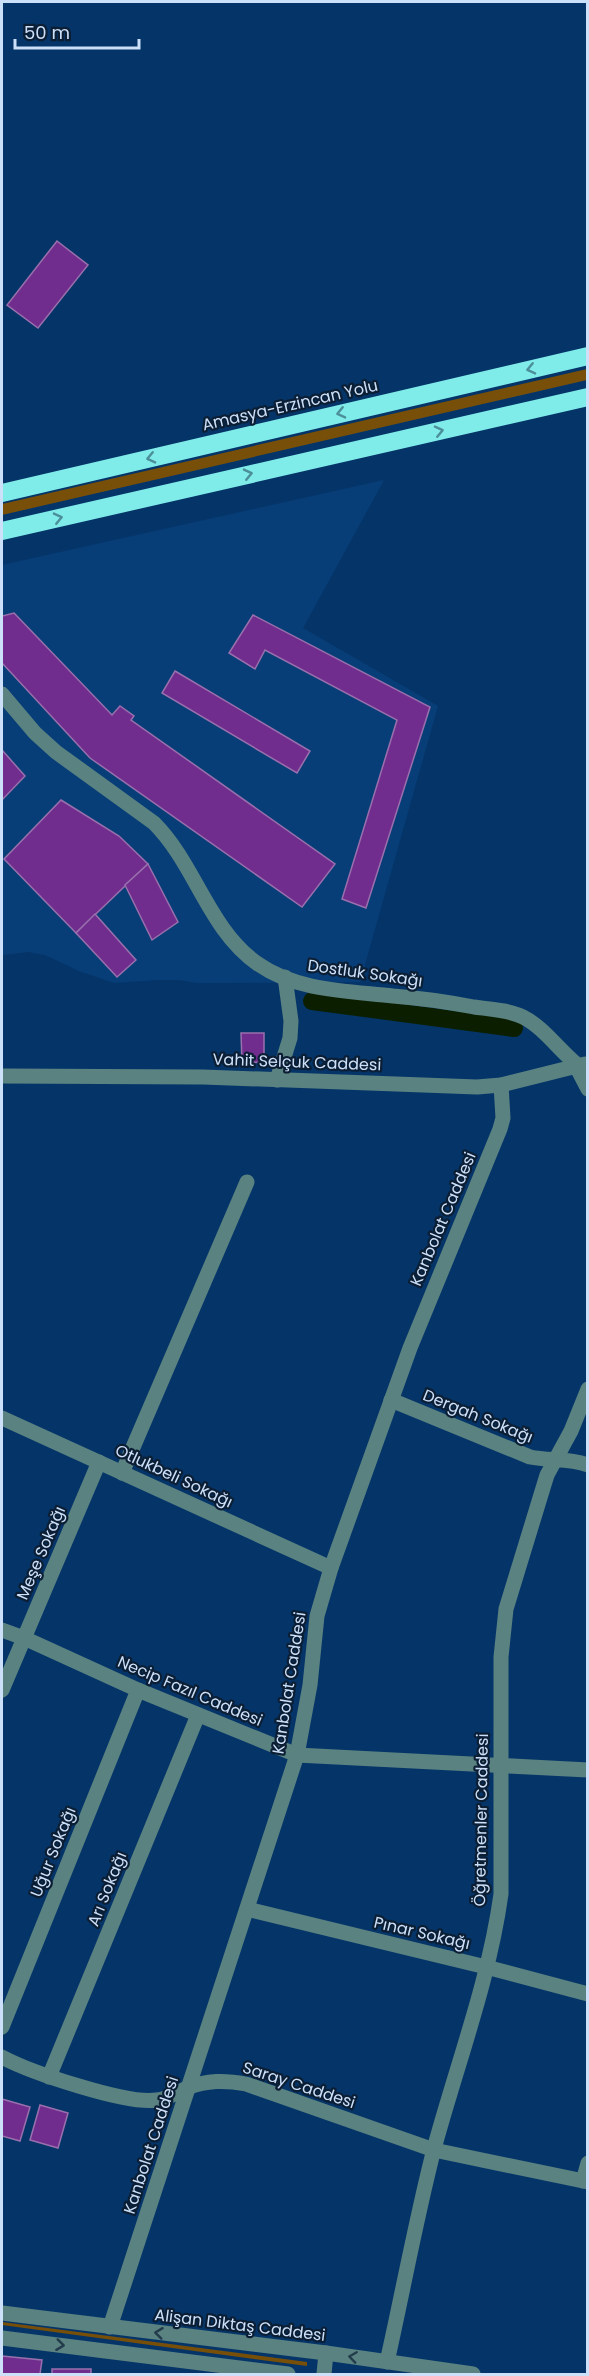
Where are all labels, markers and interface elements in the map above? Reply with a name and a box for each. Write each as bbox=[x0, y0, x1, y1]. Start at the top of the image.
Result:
scale bar bbox=[15, 12, 140, 50]
text: 50 m bbox=[24, 20, 70, 45]
one-way arrow bbox=[526, 362, 536, 375]
street label: Amasya-Erzincan Yolu bbox=[200, 374, 380, 436]
one-way arrow bbox=[336, 406, 346, 419]
one-way arrow bbox=[433, 425, 443, 438]
one-way arrow bbox=[146, 450, 156, 463]
one-way arrow bbox=[243, 468, 253, 481]
one-way arrow bbox=[53, 512, 63, 525]
street label: Dostluk Sokağı bbox=[306, 954, 424, 992]
street label: Vahit Selçuk Caddesi bbox=[212, 1048, 382, 1076]
street label: Kanbolat Caddesi bbox=[404, 1148, 482, 1290]
street label: Dergah Sokağı bbox=[420, 1383, 536, 1449]
street label: Otlukbeli Sokağı bbox=[112, 1439, 236, 1513]
street label: Meşe Sokağı bbox=[11, 1503, 71, 1603]
street label: Kanbolat Caddesi bbox=[266, 1610, 312, 1756]
street label: Necip Fazıl Caddesi bbox=[114, 1650, 266, 1732]
street label: Öğretmenler Caddesi bbox=[468, 1733, 494, 1907]
street label: Uğur Sokağı bbox=[24, 1803, 82, 1901]
street label: Arı Sokağı bbox=[82, 1848, 132, 1930]
street label: Pınar Sokağı bbox=[372, 1911, 472, 1955]
street label: Saray Caddesi bbox=[240, 2056, 358, 2114]
street label: Kanbolat Caddesi bbox=[118, 2073, 184, 2217]
street label: Alişan Diktaş Caddesi bbox=[153, 2303, 327, 2347]
one-way arrow bbox=[155, 2327, 164, 2339]
one-way arrow bbox=[55, 2339, 64, 2351]
one-way arrow bbox=[348, 2352, 357, 2364]

